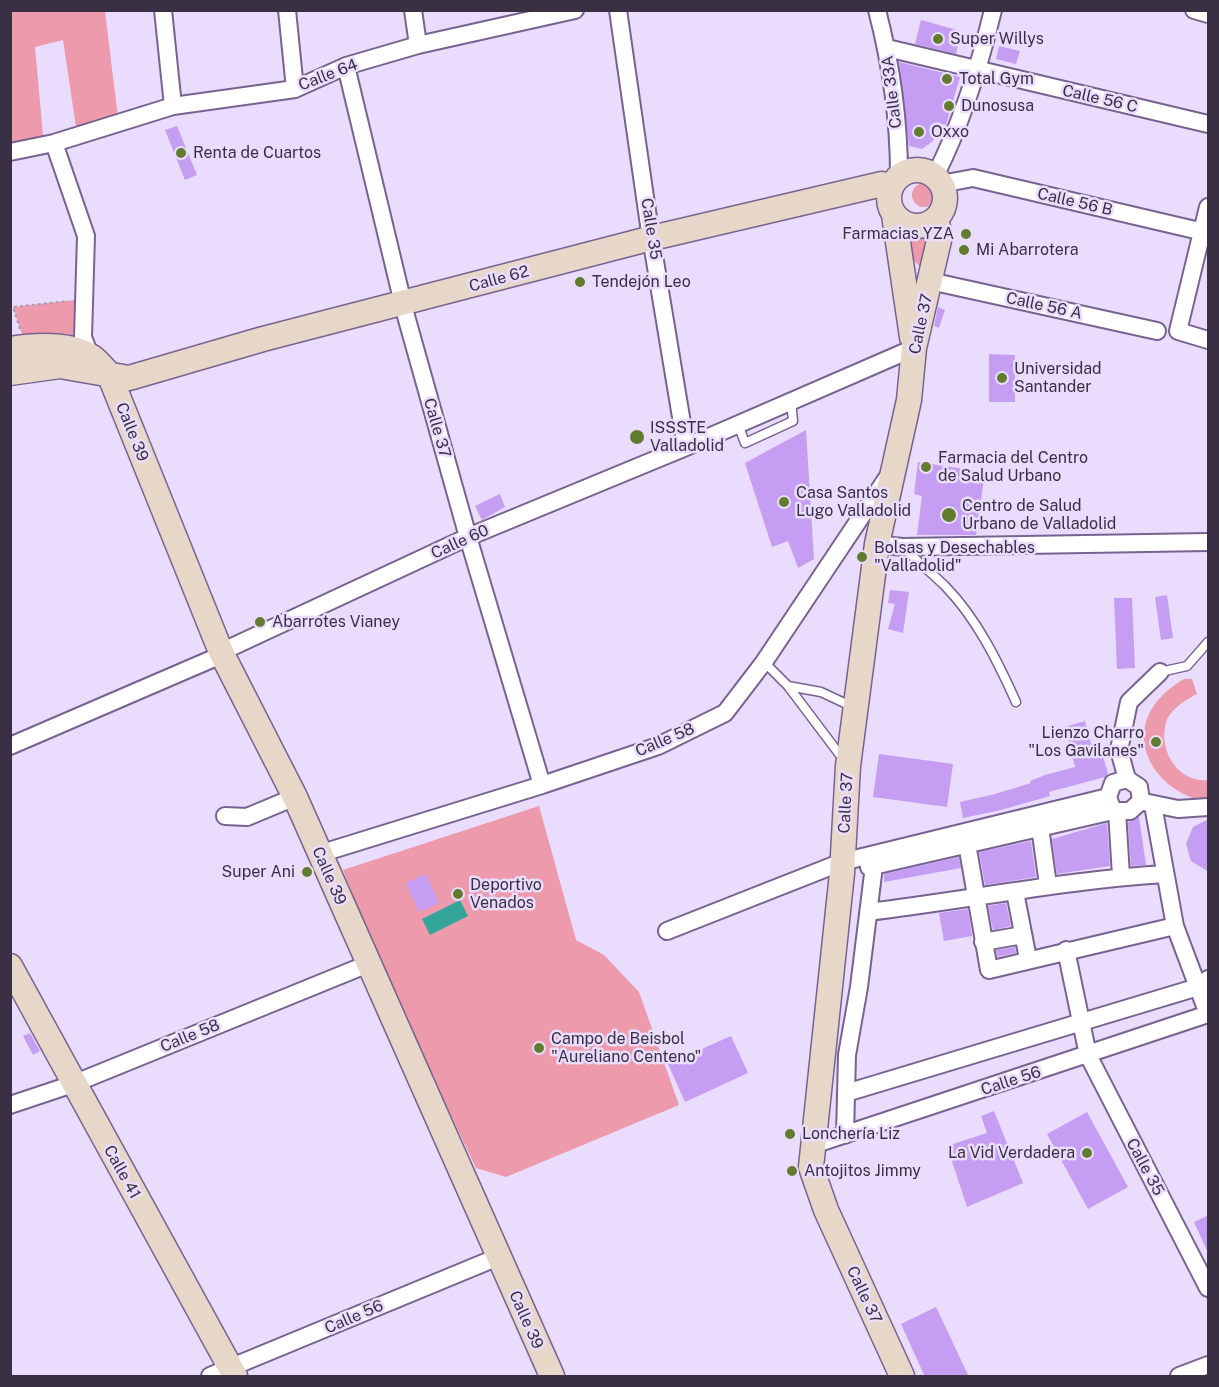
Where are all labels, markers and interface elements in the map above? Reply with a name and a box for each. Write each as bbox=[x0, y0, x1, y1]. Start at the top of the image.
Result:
place label: Super Willys bbox=[950, 29, 1044, 49]
marker: Super Willys bbox=[931, 32, 945, 46]
street label: Calle 64 bbox=[296, 55, 360, 95]
street label: Calle 33A bbox=[878, 55, 906, 129]
place label: Total Gym bbox=[959, 69, 1034, 89]
marker: Total Gym bbox=[940, 72, 954, 86]
street label: Calle 56 C bbox=[1060, 81, 1140, 117]
place label: Dunosusa bbox=[961, 96, 1034, 116]
marker: Dunosusa bbox=[942, 99, 956, 113]
place label: Oxxo bbox=[931, 122, 969, 142]
marker: Oxxo bbox=[912, 125, 926, 139]
place label: Renta de Cuartos bbox=[193, 143, 321, 163]
marker: Renta de Cuartos bbox=[174, 146, 188, 160]
street label: Calle 56 B bbox=[1036, 184, 1114, 220]
street label: Calle 35 bbox=[637, 197, 665, 261]
place label: Farmacias YZA bbox=[842, 224, 954, 244]
marker: Farmacias YZA bbox=[959, 227, 973, 241]
place label: Mi Abarrotera bbox=[976, 240, 1079, 260]
marker: Mi Abarrotera bbox=[957, 243, 971, 257]
street label: Calle 62 bbox=[467, 262, 531, 296]
place label: Tendejón Leo bbox=[592, 272, 691, 292]
marker: Tendejón Leo bbox=[573, 275, 587, 289]
street label: Calle 56 A bbox=[1004, 289, 1084, 323]
street label: Calle 37 bbox=[905, 292, 937, 356]
place label: Universidad Santander bbox=[1014, 359, 1102, 397]
marker: Universidad Santander bbox=[995, 371, 1009, 385]
street label: Calle 37 bbox=[419, 396, 455, 460]
street label: Calle 39 bbox=[112, 400, 152, 464]
place label: ISSSTE Valladolid bbox=[650, 418, 724, 456]
marker: ISSSTE Valladolid bbox=[628, 428, 646, 446]
place label: Farmacia del Centro de Salud Urbano bbox=[938, 448, 1088, 486]
marker: Farmacia del Centro de Salud Urbano bbox=[919, 460, 933, 474]
place label: Casa Santos Lugo Valladolid bbox=[796, 483, 911, 521]
marker: Casa Santos Lugo Valladolid bbox=[777, 495, 791, 509]
place label: Centro de Salud Urbano de Valladolid bbox=[962, 496, 1116, 534]
marker: Centro de Salud Urbano de Valladolid bbox=[940, 506, 958, 524]
street label: Calle 60 bbox=[428, 521, 492, 563]
place label: Bolsas y Desechables "Valladolid" bbox=[874, 538, 1035, 576]
marker: Bolsas y Desechables "Valladolid" bbox=[855, 550, 869, 564]
place label: Abarrotes Vianey bbox=[272, 612, 400, 632]
marker: Abarrotes Vianey bbox=[253, 615, 267, 629]
street label: Calle 58 bbox=[633, 719, 697, 761]
place label: Lienzo Charro "Los Gavilanes" bbox=[1028, 723, 1144, 761]
marker: Lienzo Charro "Los Gavilanes" bbox=[1149, 735, 1163, 749]
street label: Calle 37 bbox=[835, 772, 857, 834]
street label: Calle 39 bbox=[308, 844, 350, 908]
place label: Super Ani bbox=[222, 862, 295, 882]
marker: Super Ani bbox=[300, 865, 314, 879]
place label: Deportivo Venados bbox=[470, 875, 542, 913]
marker: Deportivo Venados bbox=[451, 887, 465, 901]
street label: Calle 58 bbox=[157, 1015, 223, 1057]
place label: Campo de Beisbol "Aureliano Centeno" bbox=[551, 1029, 701, 1067]
marker: Campo de Beisbol "Aureliano Centeno" bbox=[532, 1041, 546, 1055]
street label: Calle 56 bbox=[979, 1062, 1043, 1100]
place label: Lonchería Liz bbox=[802, 1124, 900, 1144]
marker: Lonchería Liz bbox=[783, 1127, 797, 1141]
street label: Calle 35 bbox=[1122, 1135, 1168, 1199]
street label: Calle 41 bbox=[99, 1142, 145, 1202]
place label: La Vid Verdadera bbox=[948, 1143, 1075, 1163]
marker: La Vid Verdadera bbox=[1080, 1146, 1094, 1160]
place label: Antojitos Jimmy bbox=[804, 1161, 921, 1181]
marker: Antojitos Jimmy bbox=[785, 1164, 799, 1178]
street label: Calle 37 bbox=[842, 1263, 886, 1327]
street label: Calle 39 bbox=[505, 1288, 547, 1352]
street label: Calle 56 bbox=[322, 1296, 386, 1338]

